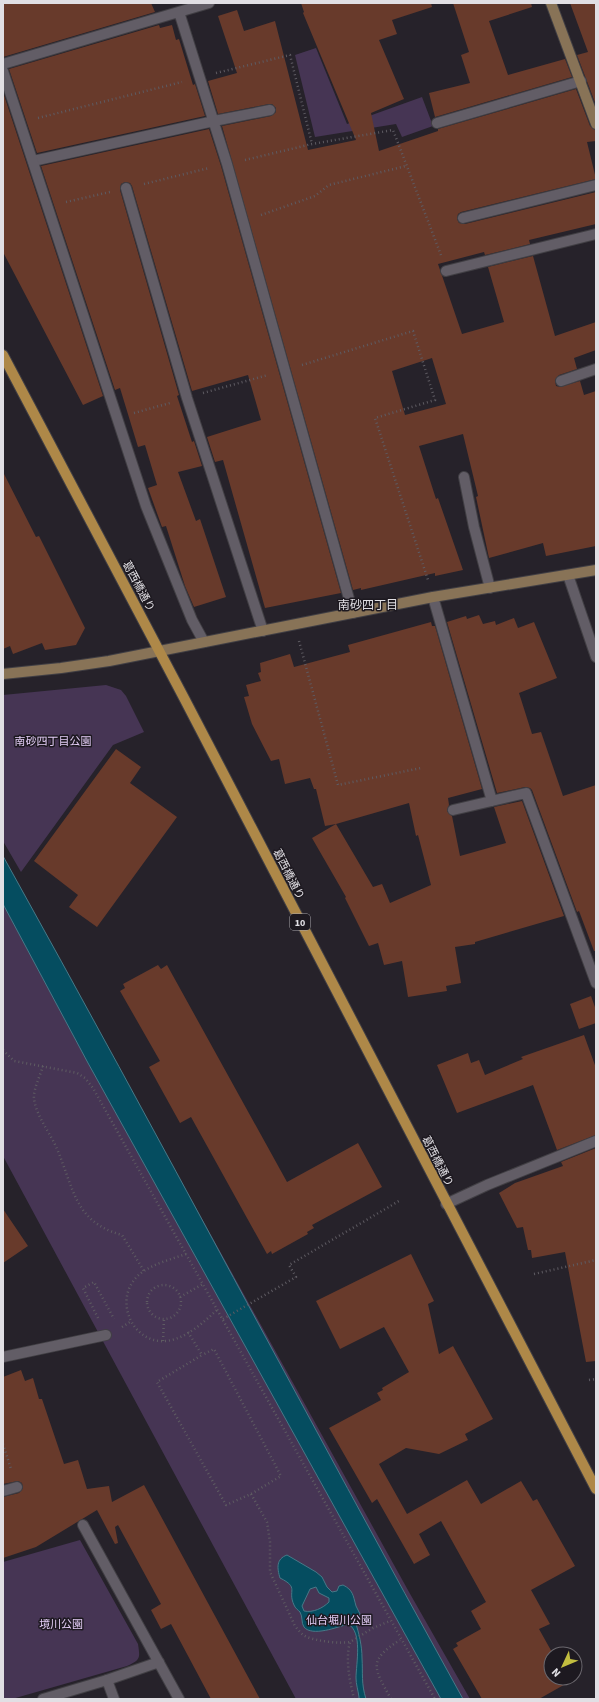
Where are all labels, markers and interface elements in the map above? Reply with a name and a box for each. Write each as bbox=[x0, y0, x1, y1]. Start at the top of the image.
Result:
street label: 葛西橋通り bbox=[119, 558, 158, 614]
district label: 南砂四丁目 bbox=[338, 597, 398, 614]
park label: 南砂四丁目公園 bbox=[15, 734, 92, 749]
street label: 葛西橋通り bbox=[269, 846, 308, 902]
road number: 10 bbox=[290, 914, 310, 930]
street label: 葛西橋通り bbox=[418, 1133, 457, 1189]
park label: 仙台堀川公園 bbox=[306, 1613, 372, 1628]
park label: 境川公園 bbox=[39, 1617, 83, 1632]
north arrow bbox=[543, 1646, 583, 1686]
text: N bbox=[548, 1665, 564, 1680]

